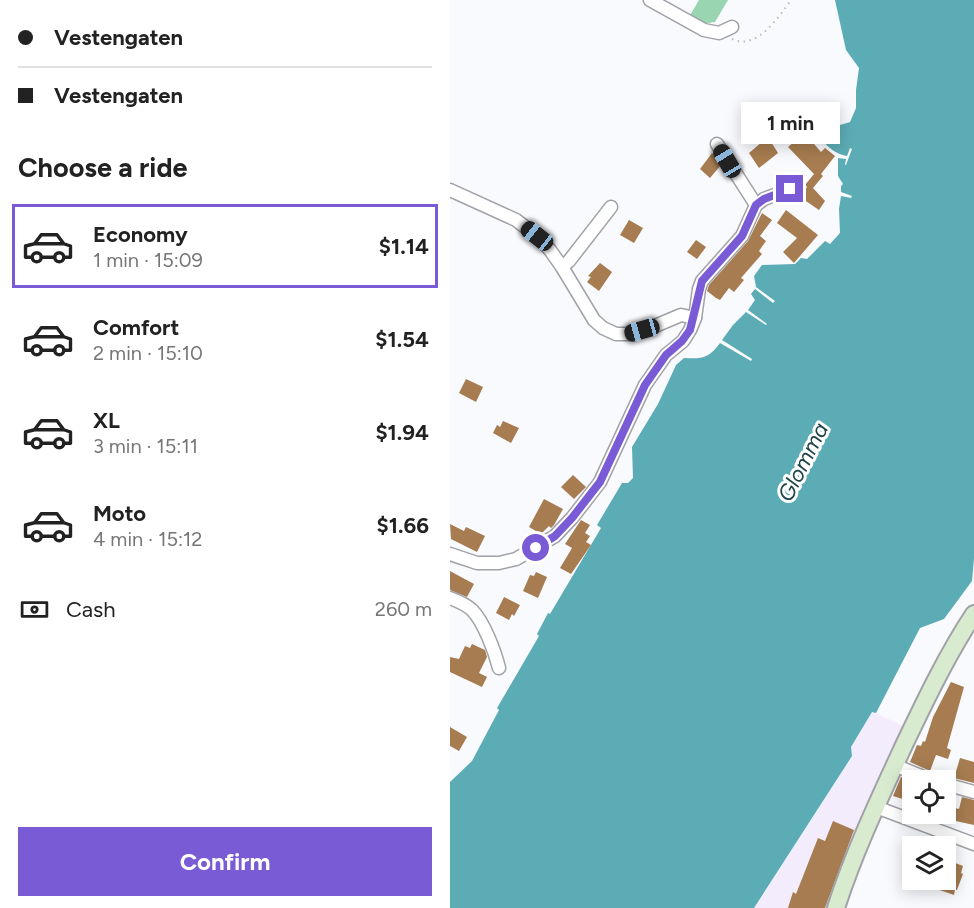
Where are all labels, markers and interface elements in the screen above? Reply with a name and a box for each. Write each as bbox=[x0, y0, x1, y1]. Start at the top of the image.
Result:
text: Vestengaten bbox=[54, 24, 183, 51]
text: Vestengaten bbox=[54, 82, 183, 109]
callout: 1 min bbox=[740, 102, 839, 144]
text: 1 min bbox=[767, 111, 814, 135]
car bbox=[710, 141, 744, 181]
text: Choose a ride bbox=[18, 151, 187, 184]
route end bbox=[776, 175, 803, 202]
car bbox=[517, 218, 557, 254]
icon: car bbox=[21, 219, 75, 273]
text: Economy bbox=[93, 221, 188, 248]
text: $1.14 bbox=[379, 233, 429, 260]
text: 1 min · 15:09 bbox=[93, 248, 203, 272]
icon: car bbox=[21, 312, 75, 366]
text: Comfort bbox=[93, 314, 179, 341]
car bbox=[622, 316, 662, 344]
text: $1.54 bbox=[375, 326, 429, 353]
text: 2 min · 15:10 bbox=[93, 341, 203, 365]
icon: car bbox=[21, 405, 75, 459]
text: XL bbox=[93, 407, 120, 434]
water label: Glomma bbox=[772, 418, 834, 506]
text: $1.94 bbox=[375, 419, 429, 446]
text: 3 min · 15:11 bbox=[93, 434, 198, 458]
icon: car bbox=[21, 498, 75, 552]
text: Moto bbox=[93, 500, 146, 527]
text: $1.66 bbox=[377, 512, 429, 539]
text: 4 min · 15:12 bbox=[93, 527, 202, 551]
route start bbox=[522, 534, 549, 561]
icon: cash bbox=[18, 593, 51, 626]
text: Cash bbox=[66, 596, 116, 623]
text: 260 m bbox=[375, 597, 432, 621]
map controls bbox=[902, 770, 956, 890]
button: locate bbox=[902, 770, 956, 824]
button: Confirm bbox=[18, 827, 432, 896]
button: layers bbox=[902, 836, 956, 890]

